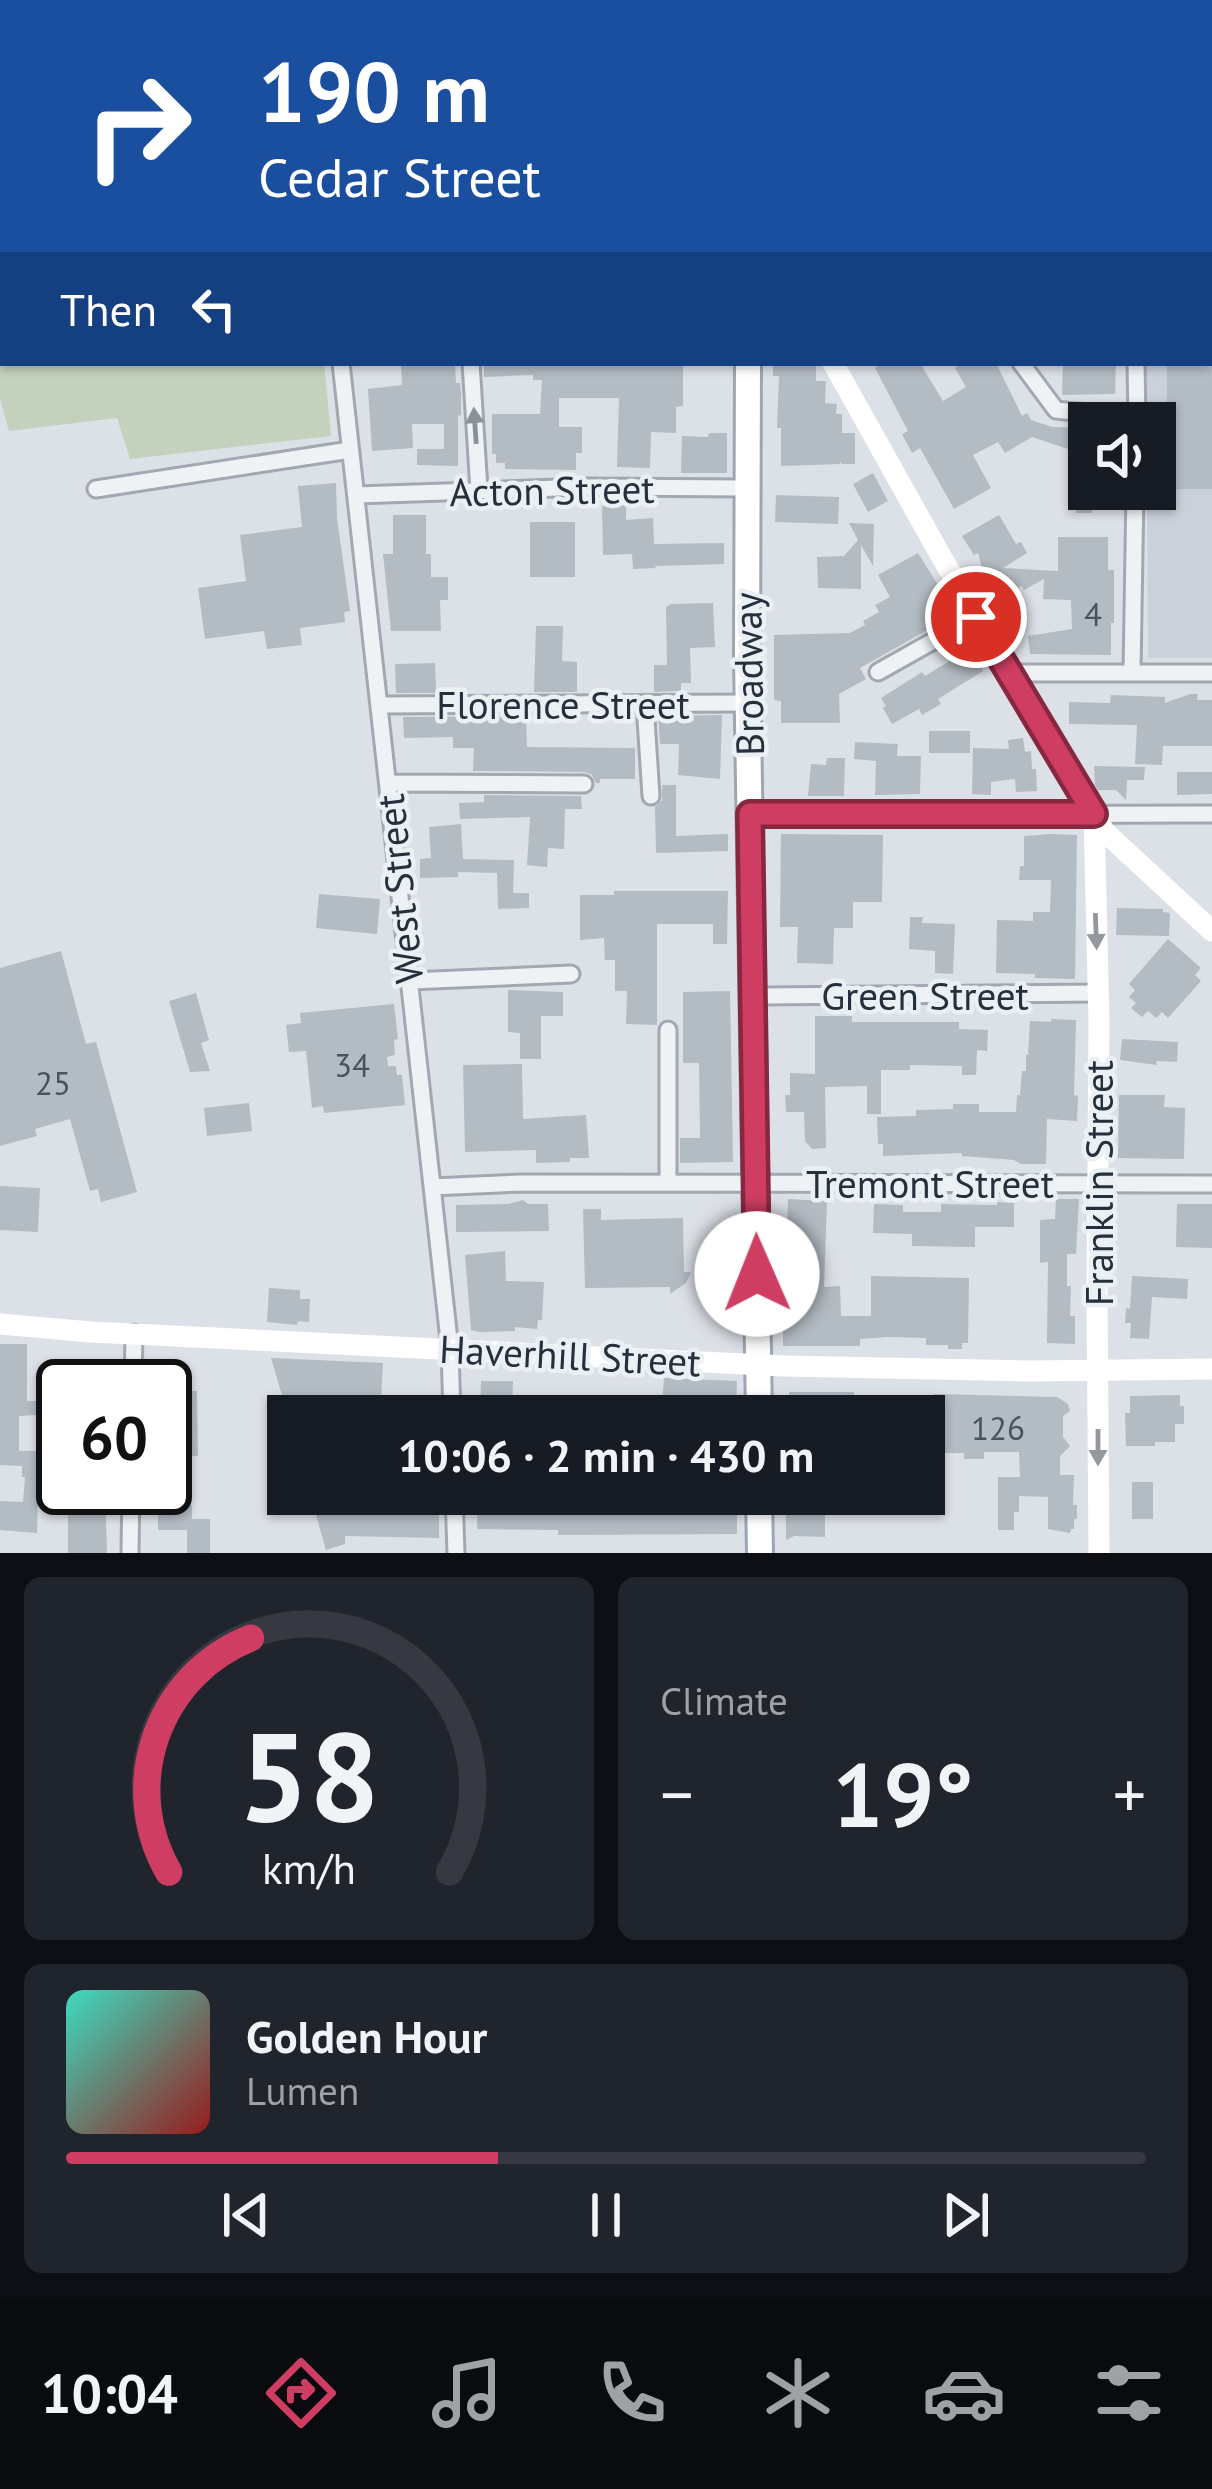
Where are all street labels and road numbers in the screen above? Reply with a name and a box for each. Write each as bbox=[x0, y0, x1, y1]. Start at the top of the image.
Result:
street label: Acton Street bbox=[449, 463, 655, 517]
street label: Broadway bbox=[721, 592, 775, 756]
street label: Florence Street bbox=[436, 679, 690, 730]
street label: West Street bbox=[364, 792, 434, 986]
street label: Green Street bbox=[821, 970, 1029, 1021]
street label: Franklin Street bbox=[1073, 1060, 1124, 1306]
street label: Tremont Street bbox=[806, 1158, 1054, 1209]
street label: Haverhill Street bbox=[438, 1323, 702, 1387]

